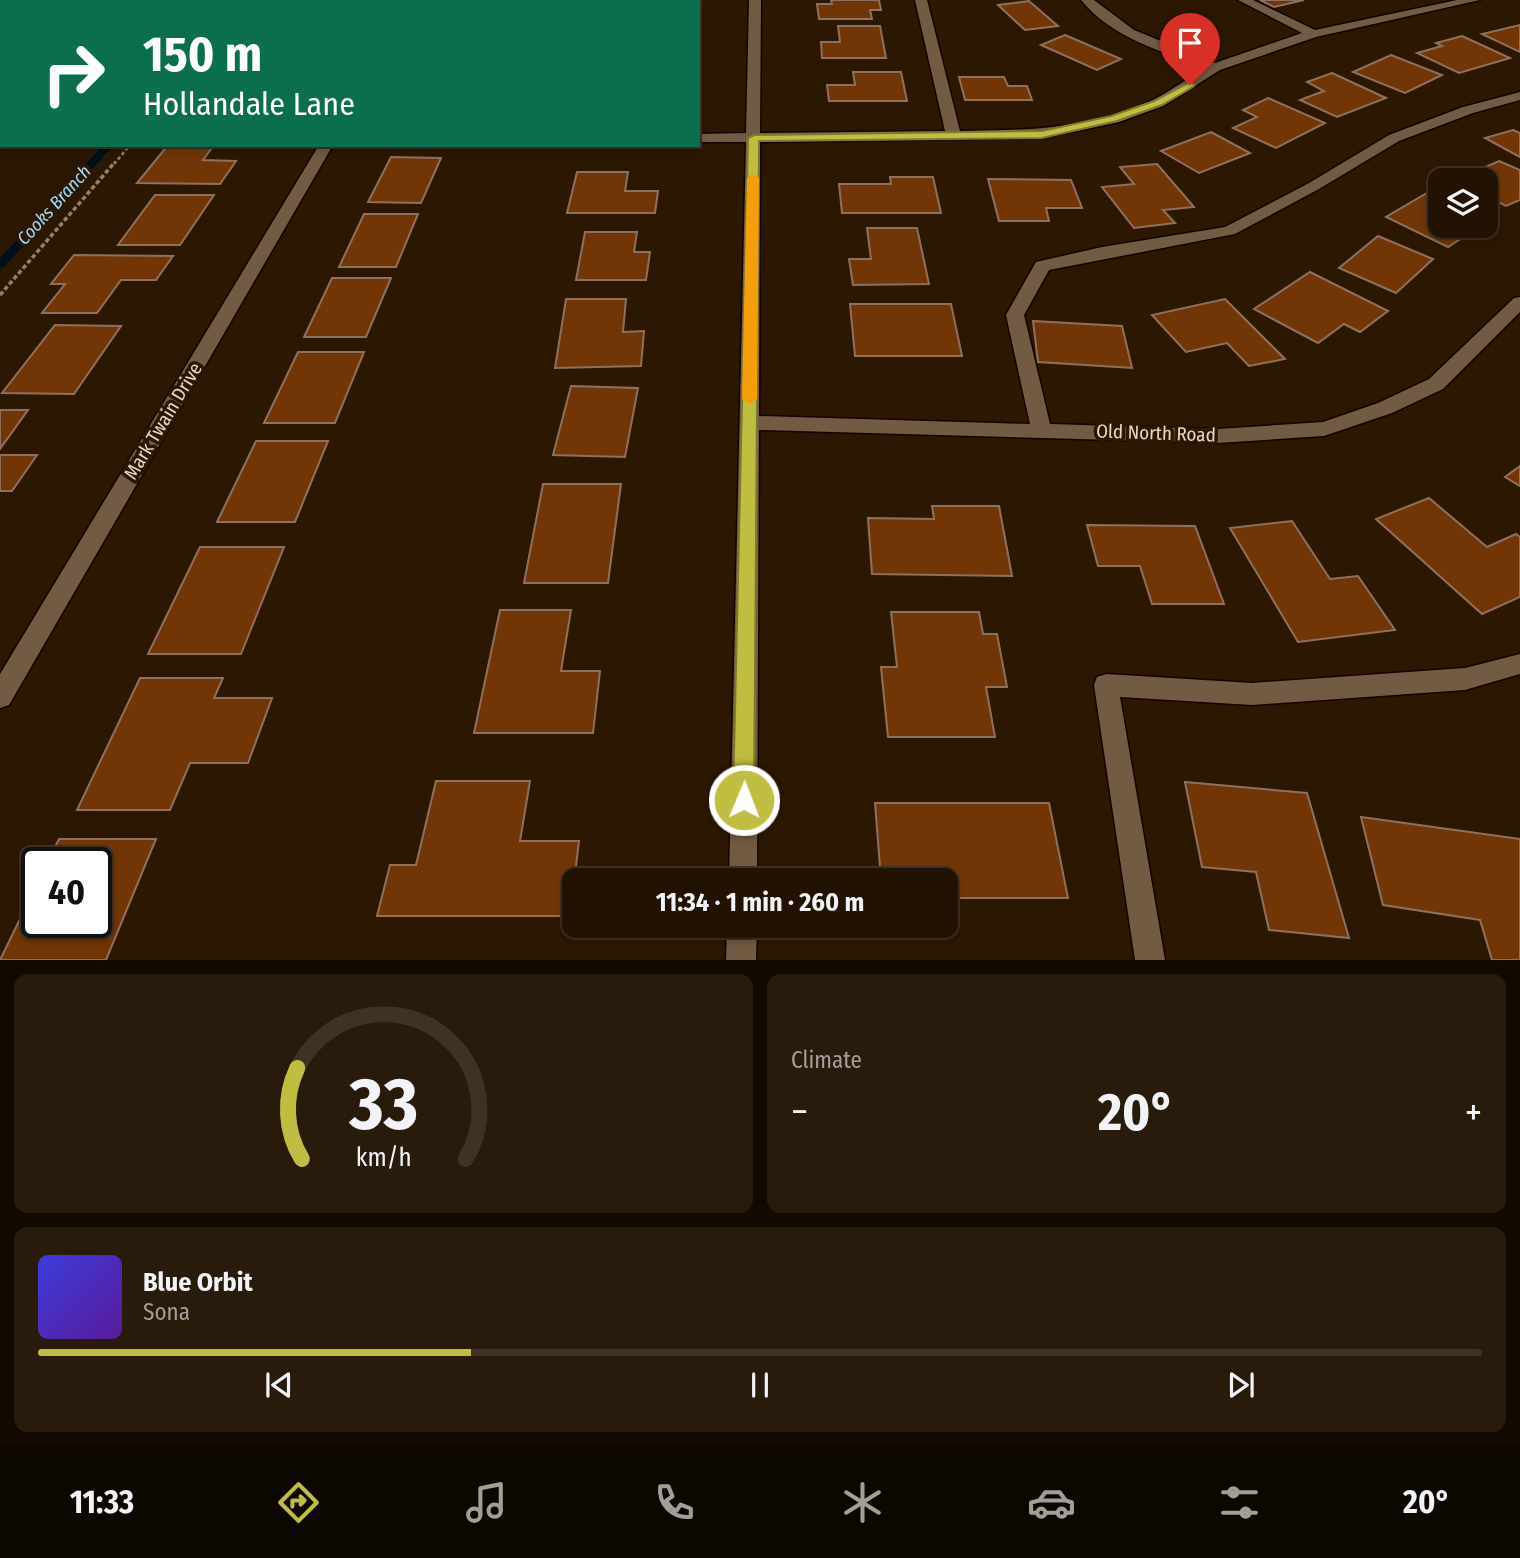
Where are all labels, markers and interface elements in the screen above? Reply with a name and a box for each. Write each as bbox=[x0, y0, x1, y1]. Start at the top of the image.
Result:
pin bbox=[1160, 13, 1220, 85]
icon: arrive bbox=[1171, 24, 1209, 62]
text: 150 m bbox=[143, 25, 262, 84]
icon: right bbox=[28, 28, 119, 119]
text: Hollandale Lane bbox=[143, 85, 355, 123]
water label: Cooks Branch bbox=[12, 161, 96, 249]
map controls bbox=[1428, 168, 1498, 238]
button: layers bbox=[1428, 168, 1498, 238]
street label: Mark Twain Drive bbox=[119, 359, 207, 483]
street label: Old North Road bbox=[1096, 419, 1216, 447]
position arrow bbox=[707, 763, 781, 837]
speed limit sign: 40 bbox=[21, 847, 112, 938]
text: 11:34 · 1 min · 260 m bbox=[656, 887, 864, 918]
text: Climate bbox=[791, 1046, 862, 1074]
text: 33 bbox=[348, 1062, 418, 1149]
text: 20° bbox=[1098, 1081, 1175, 1144]
text: − bbox=[791, 1089, 808, 1135]
text: + bbox=[1465, 1089, 1482, 1135]
text: km/h bbox=[356, 1143, 411, 1173]
text: Blue Orbit bbox=[143, 1267, 253, 1298]
text: Sona bbox=[143, 1298, 190, 1326]
icon: previous bbox=[260, 1366, 298, 1404]
icon: pause bbox=[741, 1366, 779, 1404]
icon: next bbox=[1222, 1366, 1260, 1404]
icon: directions bbox=[274, 1478, 323, 1527]
icon: music bbox=[462, 1478, 511, 1527]
icon: phone bbox=[650, 1478, 699, 1527]
icon: climate bbox=[838, 1478, 887, 1527]
icon: car bbox=[1027, 1478, 1076, 1527]
icon: filters bbox=[1215, 1478, 1264, 1527]
text: 11:33 bbox=[70, 1483, 134, 1521]
text: 20° bbox=[1403, 1483, 1450, 1521]

